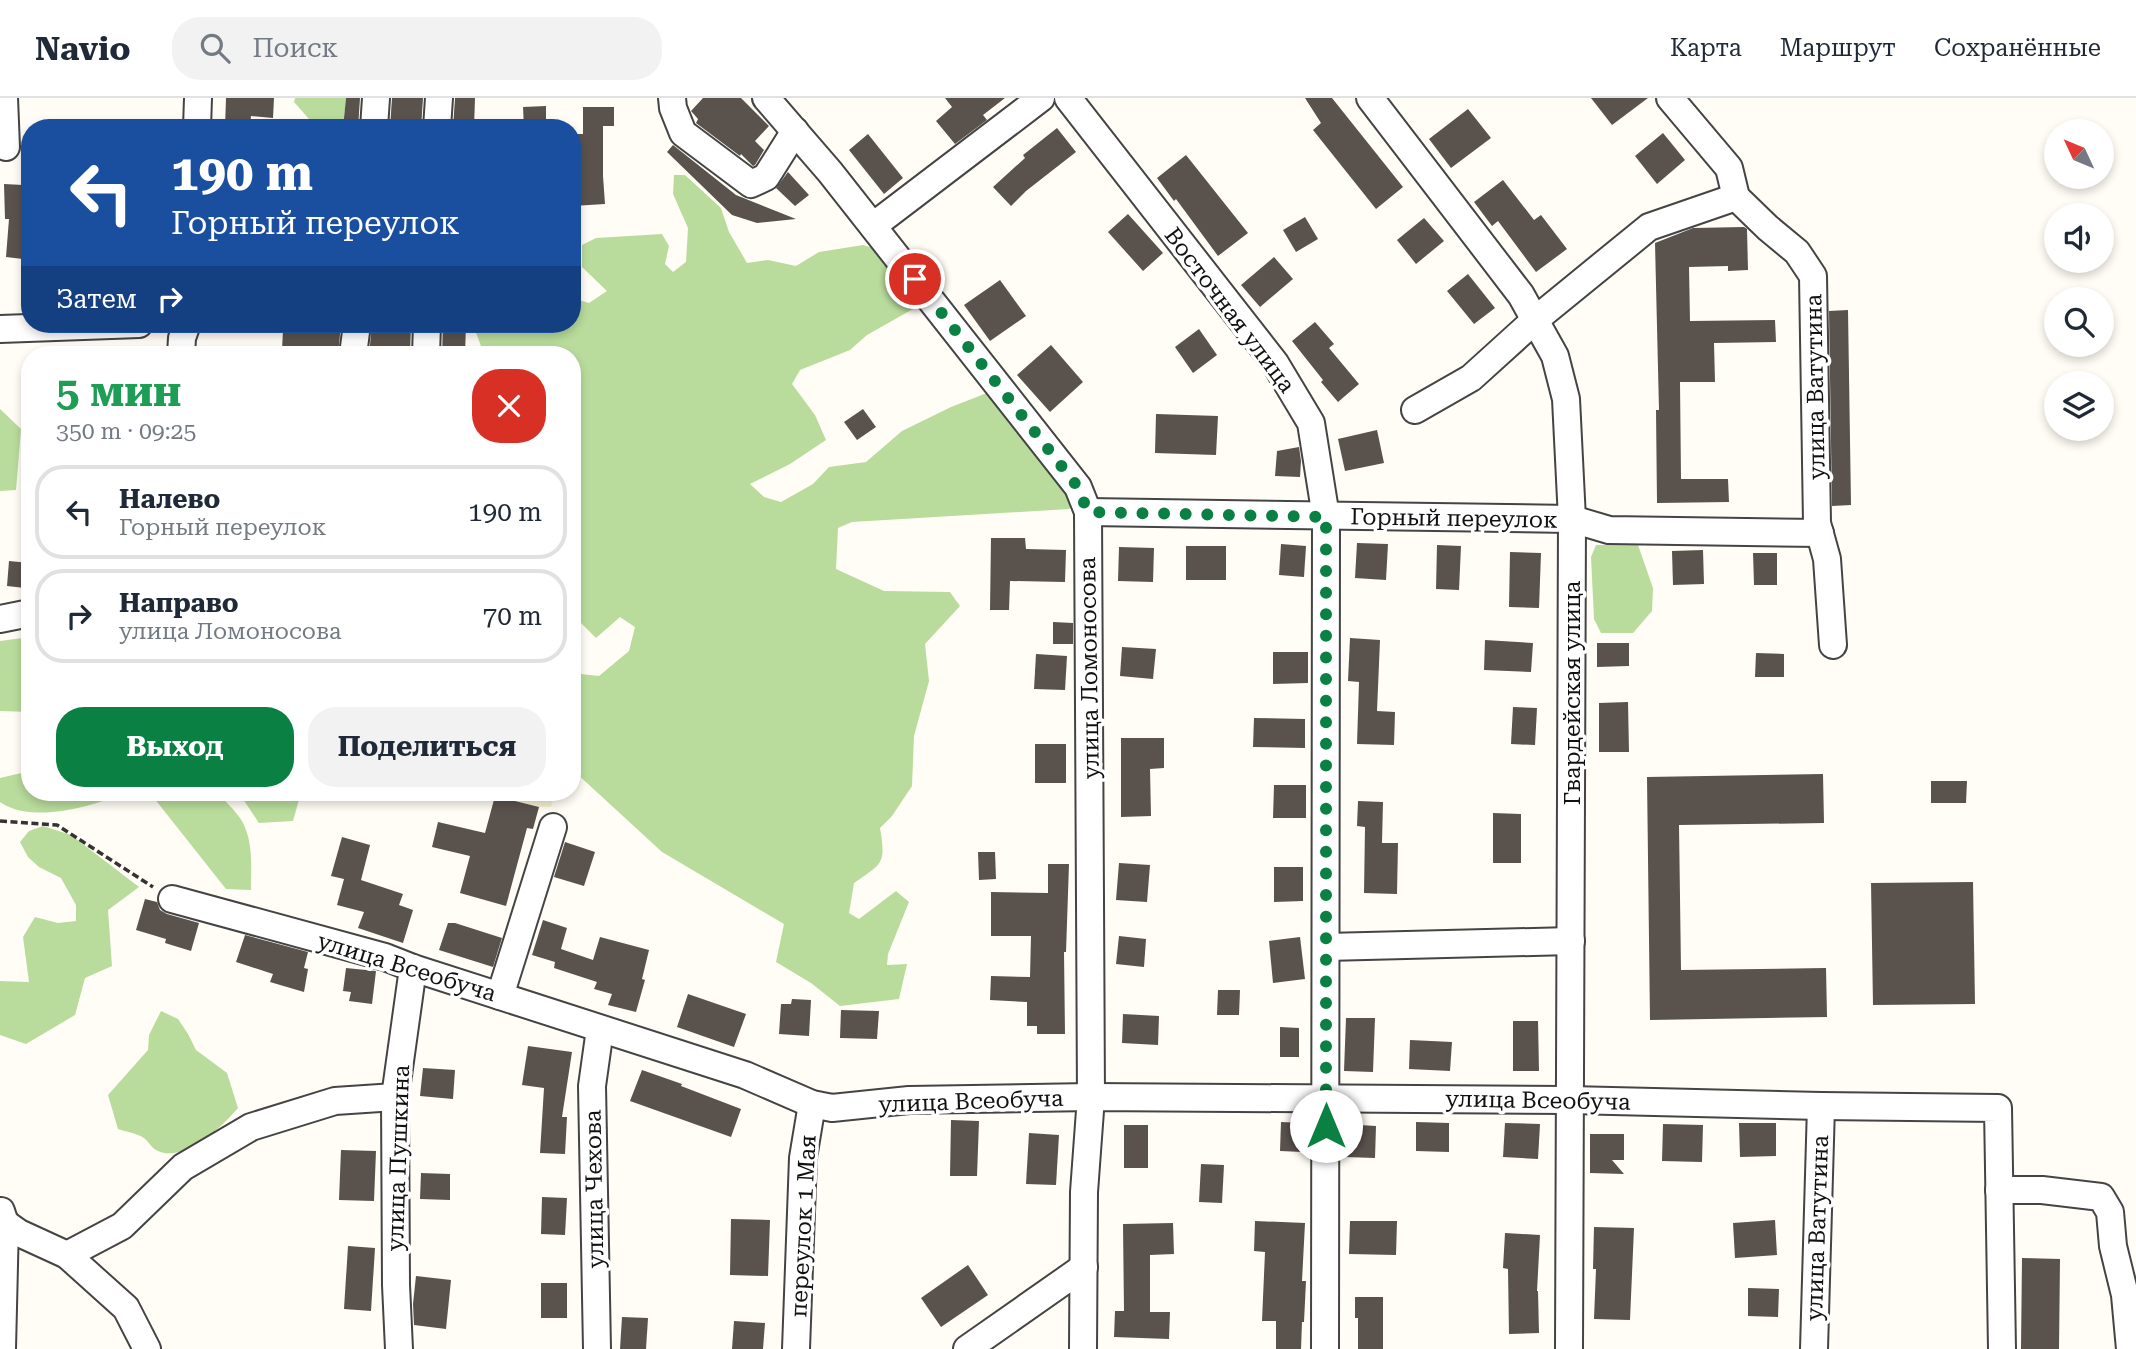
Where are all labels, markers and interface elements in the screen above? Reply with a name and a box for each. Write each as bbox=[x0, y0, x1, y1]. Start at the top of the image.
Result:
search box bbox=[172, 17, 662, 80]
text: Navio bbox=[35, 29, 130, 68]
icon: search bbox=[196, 29, 234, 67]
text: Поиск bbox=[252, 33, 338, 63]
text: Карта bbox=[1670, 34, 1742, 62]
text: Маршрут bbox=[1780, 34, 1896, 62]
text: Сохранённые bbox=[1934, 34, 2101, 62]
north arrow bbox=[2044, 119, 2114, 189]
map controls bbox=[2044, 119, 2114, 441]
text: 190 m bbox=[171, 145, 313, 202]
icon: left bbox=[56, 147, 147, 238]
button: sound bbox=[2044, 203, 2114, 273]
text: Горный переулок bbox=[171, 204, 459, 242]
street label: Восточная улица bbox=[1159, 222, 1301, 399]
pin bbox=[885, 249, 945, 309]
icon: arrive bbox=[896, 260, 934, 298]
icon: right bbox=[151, 280, 189, 318]
text: Затем bbox=[56, 284, 137, 314]
button: search bbox=[2044, 287, 2114, 357]
street label: улица Ватутина bbox=[1800, 293, 1831, 480]
text: 5 мин bbox=[56, 367, 181, 416]
button: close bbox=[472, 369, 546, 443]
button: layers bbox=[2044, 371, 2114, 441]
text: 350 m · 09:25 bbox=[56, 418, 196, 445]
text: Налево bbox=[119, 484, 220, 514]
icon: left bbox=[60, 493, 98, 531]
text: 190 m bbox=[468, 497, 542, 527]
street label: Горный переулок bbox=[1350, 503, 1558, 534]
text: Горный переулок bbox=[119, 514, 326, 541]
street label: улица Ломоносова bbox=[1074, 556, 1105, 779]
street label: Гвардейская улица bbox=[1559, 580, 1586, 805]
text: Направо bbox=[119, 588, 239, 618]
icon: right bbox=[60, 597, 98, 635]
text: 70 m bbox=[483, 601, 542, 631]
text: улица Ломоносова bbox=[119, 618, 341, 645]
button: Выход bbox=[56, 707, 294, 787]
button: Поделиться bbox=[308, 707, 546, 787]
street label: улица Всеобуча bbox=[314, 927, 500, 1008]
street label: улица Пушкина bbox=[382, 1064, 415, 1252]
street label: улица Всеобуча bbox=[878, 1085, 1065, 1118]
street label: улица Всеобуча bbox=[1445, 1085, 1631, 1116]
position arrow bbox=[1289, 1089, 1363, 1163]
street label: улица Чехова bbox=[580, 1109, 609, 1269]
street label: переулок 1 Мая bbox=[785, 1134, 822, 1318]
street label: улица Ватутина bbox=[1801, 1134, 1834, 1321]

